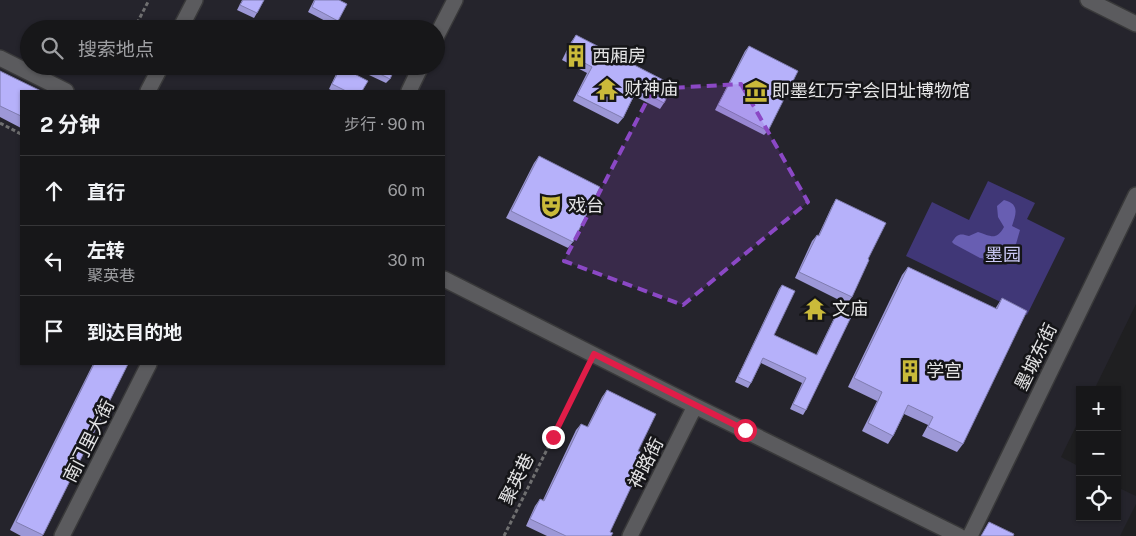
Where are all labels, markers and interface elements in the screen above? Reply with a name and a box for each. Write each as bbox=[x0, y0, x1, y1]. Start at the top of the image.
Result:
search box bbox=[20, 20, 445, 75]
icon: search bbox=[38, 34, 66, 62]
text: 搜索地点 bbox=[78, 38, 154, 60]
building icon: 西厢房 bbox=[563, 43, 589, 69]
place label: 西厢房 bbox=[592, 45, 646, 66]
temple icon: 财神庙 bbox=[594, 76, 620, 102]
place label: 财神庙 bbox=[624, 78, 678, 99]
museum icon: 即墨红万字会旧址博物馆 bbox=[743, 78, 769, 104]
place label: 即墨红万字会旧址博物馆 bbox=[772, 80, 970, 101]
text: 2 分钟 bbox=[40, 112, 100, 137]
text: 步行 · 90 m bbox=[344, 115, 425, 134]
icon: ahead bbox=[40, 177, 68, 205]
text: 直行 bbox=[87, 181, 125, 203]
text: 60 m bbox=[388, 181, 425, 200]
theatre icon: 戏台 bbox=[538, 193, 564, 219]
place label: 戏台 bbox=[568, 195, 604, 216]
text: 左转 bbox=[87, 239, 125, 261]
park label: 墨园 bbox=[985, 244, 1021, 265]
icon: left bbox=[40, 247, 68, 275]
text: 30 m bbox=[388, 251, 425, 270]
text: 聚英巷 bbox=[87, 266, 135, 285]
temple icon: 文庙 bbox=[802, 296, 828, 322]
place label: 文庙 bbox=[832, 298, 868, 319]
icon: arrive bbox=[40, 317, 68, 345]
street label: 墨城东街 bbox=[1010, 320, 1061, 394]
text: 到达目的地 bbox=[87, 321, 182, 343]
building icon: 学宫 bbox=[897, 358, 923, 384]
place label: 学宫 bbox=[926, 360, 962, 381]
map controls bbox=[1076, 386, 1121, 521]
button: + bbox=[1076, 386, 1121, 431]
street label: 南门里大街 bbox=[59, 396, 118, 486]
route start bbox=[734, 419, 757, 442]
route end bbox=[542, 426, 565, 449]
button: − bbox=[1076, 431, 1121, 476]
street label: 神路街 bbox=[624, 434, 667, 492]
street label: 聚英巷 bbox=[495, 450, 538, 508]
button: locate bbox=[1076, 476, 1121, 521]

